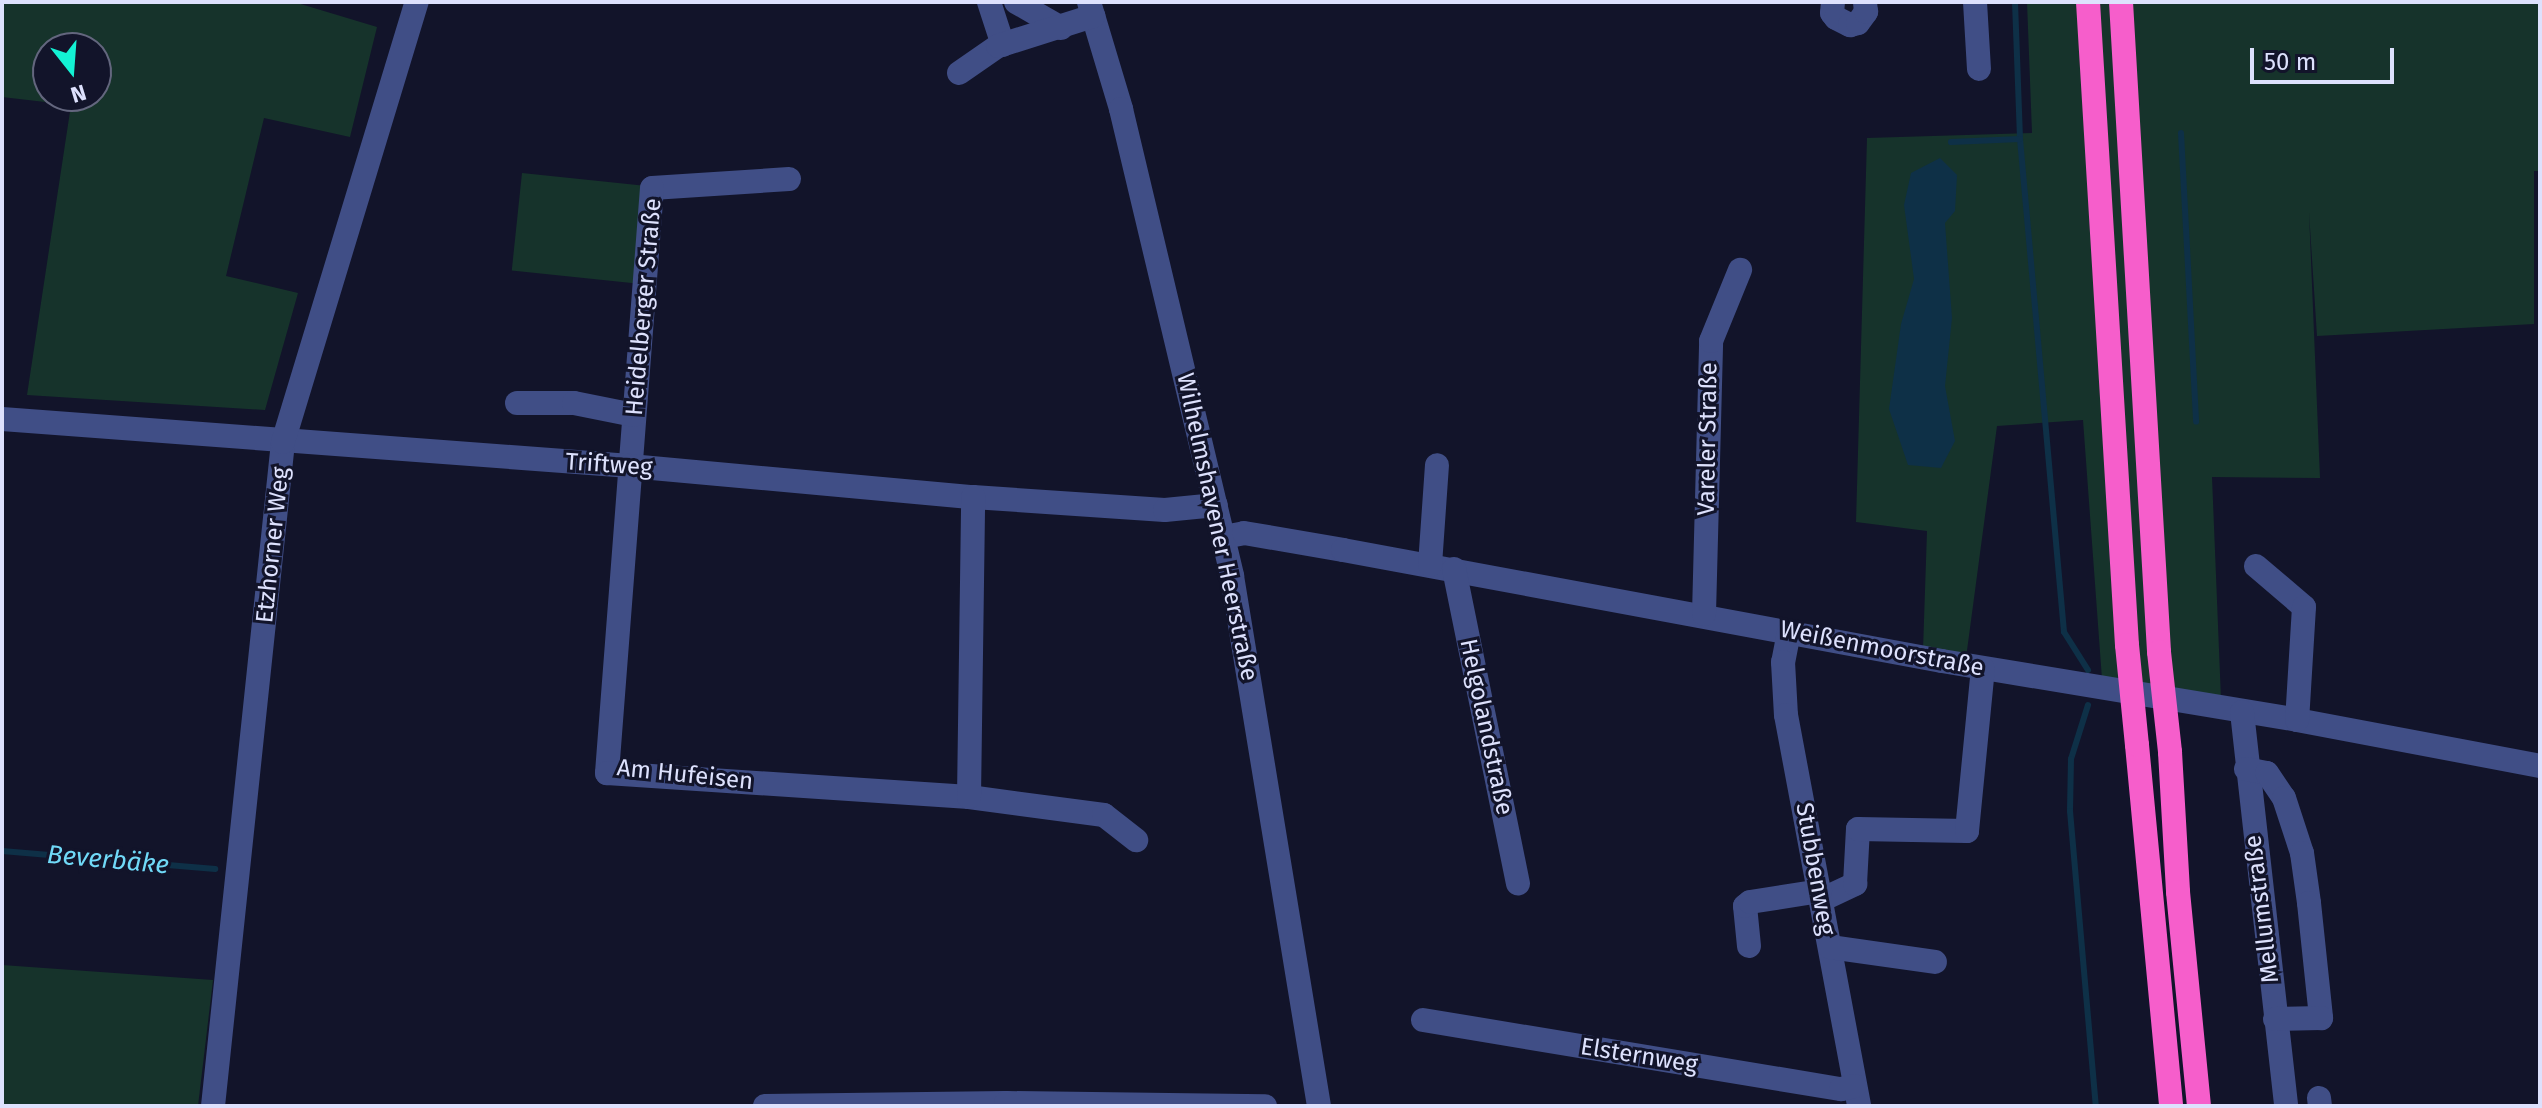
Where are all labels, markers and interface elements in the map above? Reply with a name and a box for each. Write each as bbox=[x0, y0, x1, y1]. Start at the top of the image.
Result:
north arrow bbox=[32, 32, 112, 112]
scale bar bbox=[2254, 32, 2398, 82]
text: 50 m bbox=[2264, 48, 2316, 76]
text: N bbox=[68, 78, 90, 109]
street label: Heidelberger Straße bbox=[620, 197, 668, 417]
street label: Vareler Straße bbox=[1692, 362, 1724, 516]
street label: Wilhelmshavener Heerstraße bbox=[1170, 370, 1264, 684]
street label: Triftweg bbox=[565, 448, 653, 482]
street label: Etzhorner Weg bbox=[250, 465, 296, 625]
street label: Weißenmoorstraße bbox=[1778, 615, 1986, 683]
street label: Helgolandstraße bbox=[1453, 636, 1519, 818]
street label: Am Hufeisen bbox=[615, 754, 755, 796]
street label: Stubbenweg bbox=[1789, 800, 1841, 938]
street label: Mellumstraße bbox=[2239, 833, 2285, 985]
water label: Beverbäke bbox=[46, 839, 170, 881]
street label: Elsternweg bbox=[1578, 1033, 1700, 1079]

